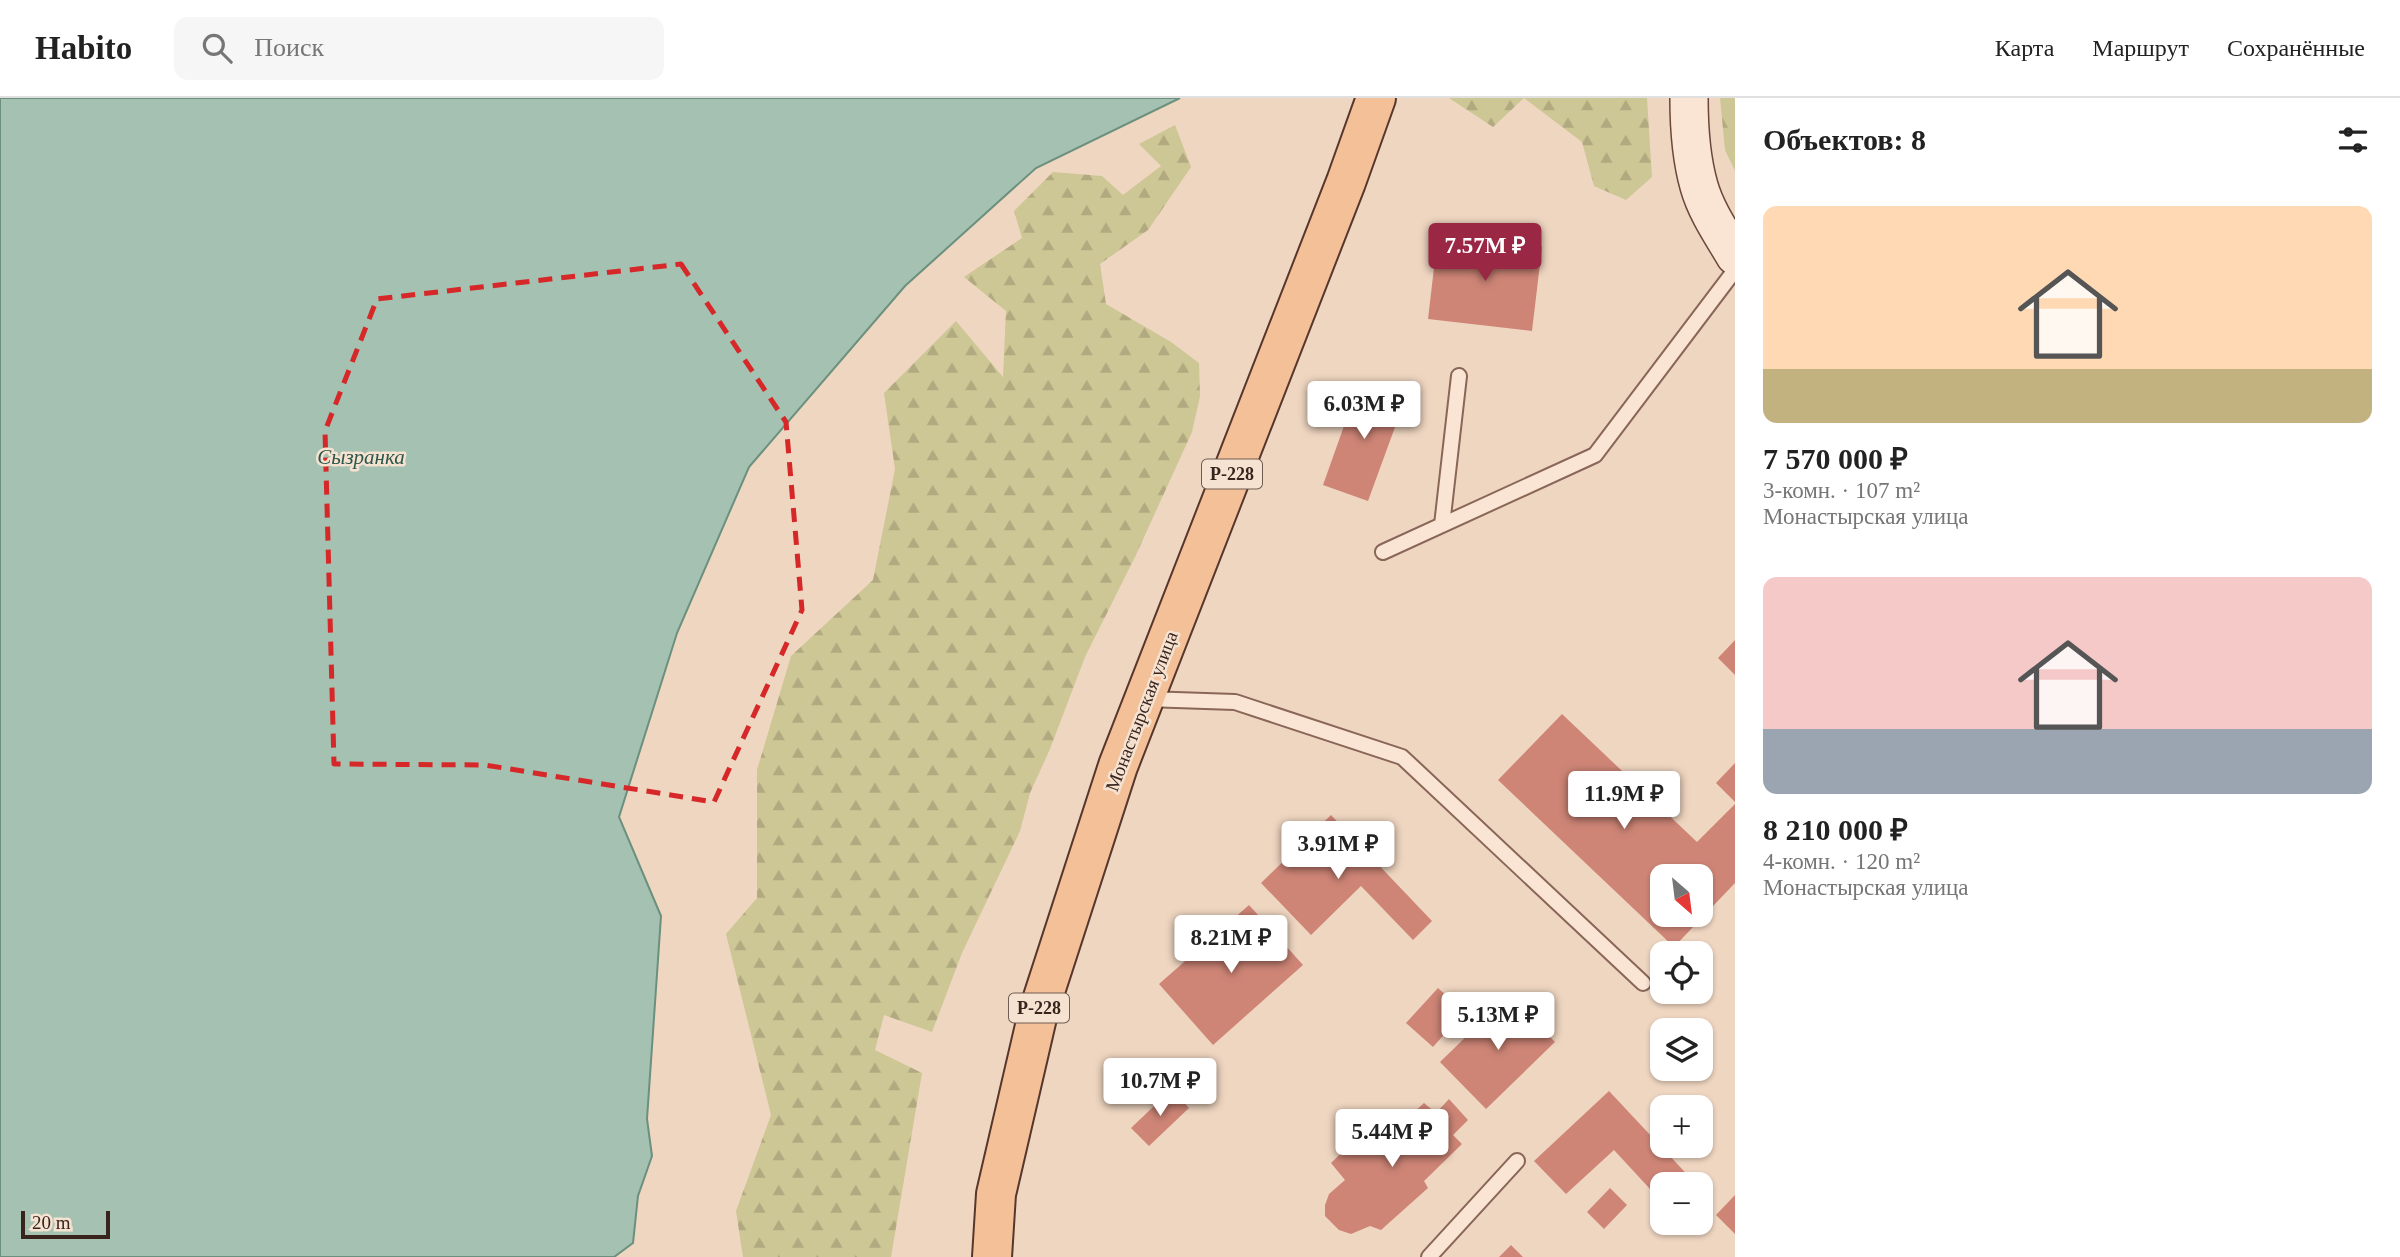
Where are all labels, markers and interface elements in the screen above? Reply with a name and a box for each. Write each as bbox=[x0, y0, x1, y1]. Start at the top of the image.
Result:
search box bbox=[174, 17, 664, 80]
icon: search bbox=[198, 29, 236, 67]
text: Habito bbox=[35, 30, 132, 66]
text: Поиск bbox=[254, 33, 324, 62]
text: Карта bbox=[1995, 35, 2054, 61]
text: Маршрут bbox=[2092, 35, 2189, 61]
text: Сохранённые bbox=[2227, 35, 2365, 61]
icon: filters bbox=[2334, 121, 2372, 159]
text: Объектов: 8 bbox=[1763, 123, 1926, 156]
pin: 7.57M ₽ bbox=[1420, 223, 1550, 283]
text: 7.57M ₽ bbox=[1444, 233, 1526, 258]
icon: home bbox=[2005, 251, 2131, 377]
pin: 6.03M ₽ bbox=[1299, 382, 1429, 441]
text: 6.03M ₽ bbox=[1323, 391, 1405, 416]
text: 7 570 000 ₽ bbox=[1763, 442, 1908, 475]
water label: Сызранка bbox=[317, 445, 405, 469]
road number: Р-228 bbox=[1202, 460, 1262, 488]
text: 3-комн. · 107 m² bbox=[1763, 478, 1920, 503]
text: Монастырская улица bbox=[1763, 504, 1968, 529]
icon: home bbox=[2005, 622, 2131, 748]
street label: Монастырская улица bbox=[1101, 628, 1182, 794]
pin: 11.9M ₽ bbox=[1559, 772, 1689, 831]
text: 11.9M ₽ bbox=[1584, 781, 1664, 806]
text: 8 210 000 ₽ bbox=[1763, 813, 1908, 846]
pin: 3.91M ₽ bbox=[1273, 822, 1403, 881]
text: 3.91M ₽ bbox=[1297, 831, 1379, 856]
text: 4-комн. · 120 m² bbox=[1763, 849, 1920, 874]
north arrow bbox=[1650, 864, 1713, 928]
map controls bbox=[1650, 864, 1713, 1235]
text: Монастырская улица bbox=[1763, 875, 1968, 900]
pin: 8.21M ₽ bbox=[1166, 916, 1296, 975]
text: 8.21M ₽ bbox=[1190, 925, 1272, 950]
button: locate bbox=[1650, 941, 1713, 1004]
pin: 5.13M ₽ bbox=[1433, 992, 1563, 1052]
road number: Р-228 bbox=[1009, 994, 1069, 1023]
text: 5.13M ₽ bbox=[1457, 1002, 1539, 1027]
button: layers bbox=[1650, 1018, 1713, 1081]
pin: 10.7M ₽ bbox=[1095, 1058, 1225, 1118]
text: 10.7M ₽ bbox=[1119, 1068, 1201, 1093]
button: + bbox=[1650, 1095, 1713, 1158]
pin: 5.44M ₽ bbox=[1327, 1110, 1457, 1169]
text: 5.44M ₽ bbox=[1351, 1119, 1433, 1144]
button: − bbox=[1650, 1172, 1713, 1235]
scale bar bbox=[21, 1208, 110, 1240]
text: 20 m bbox=[32, 1212, 71, 1233]

